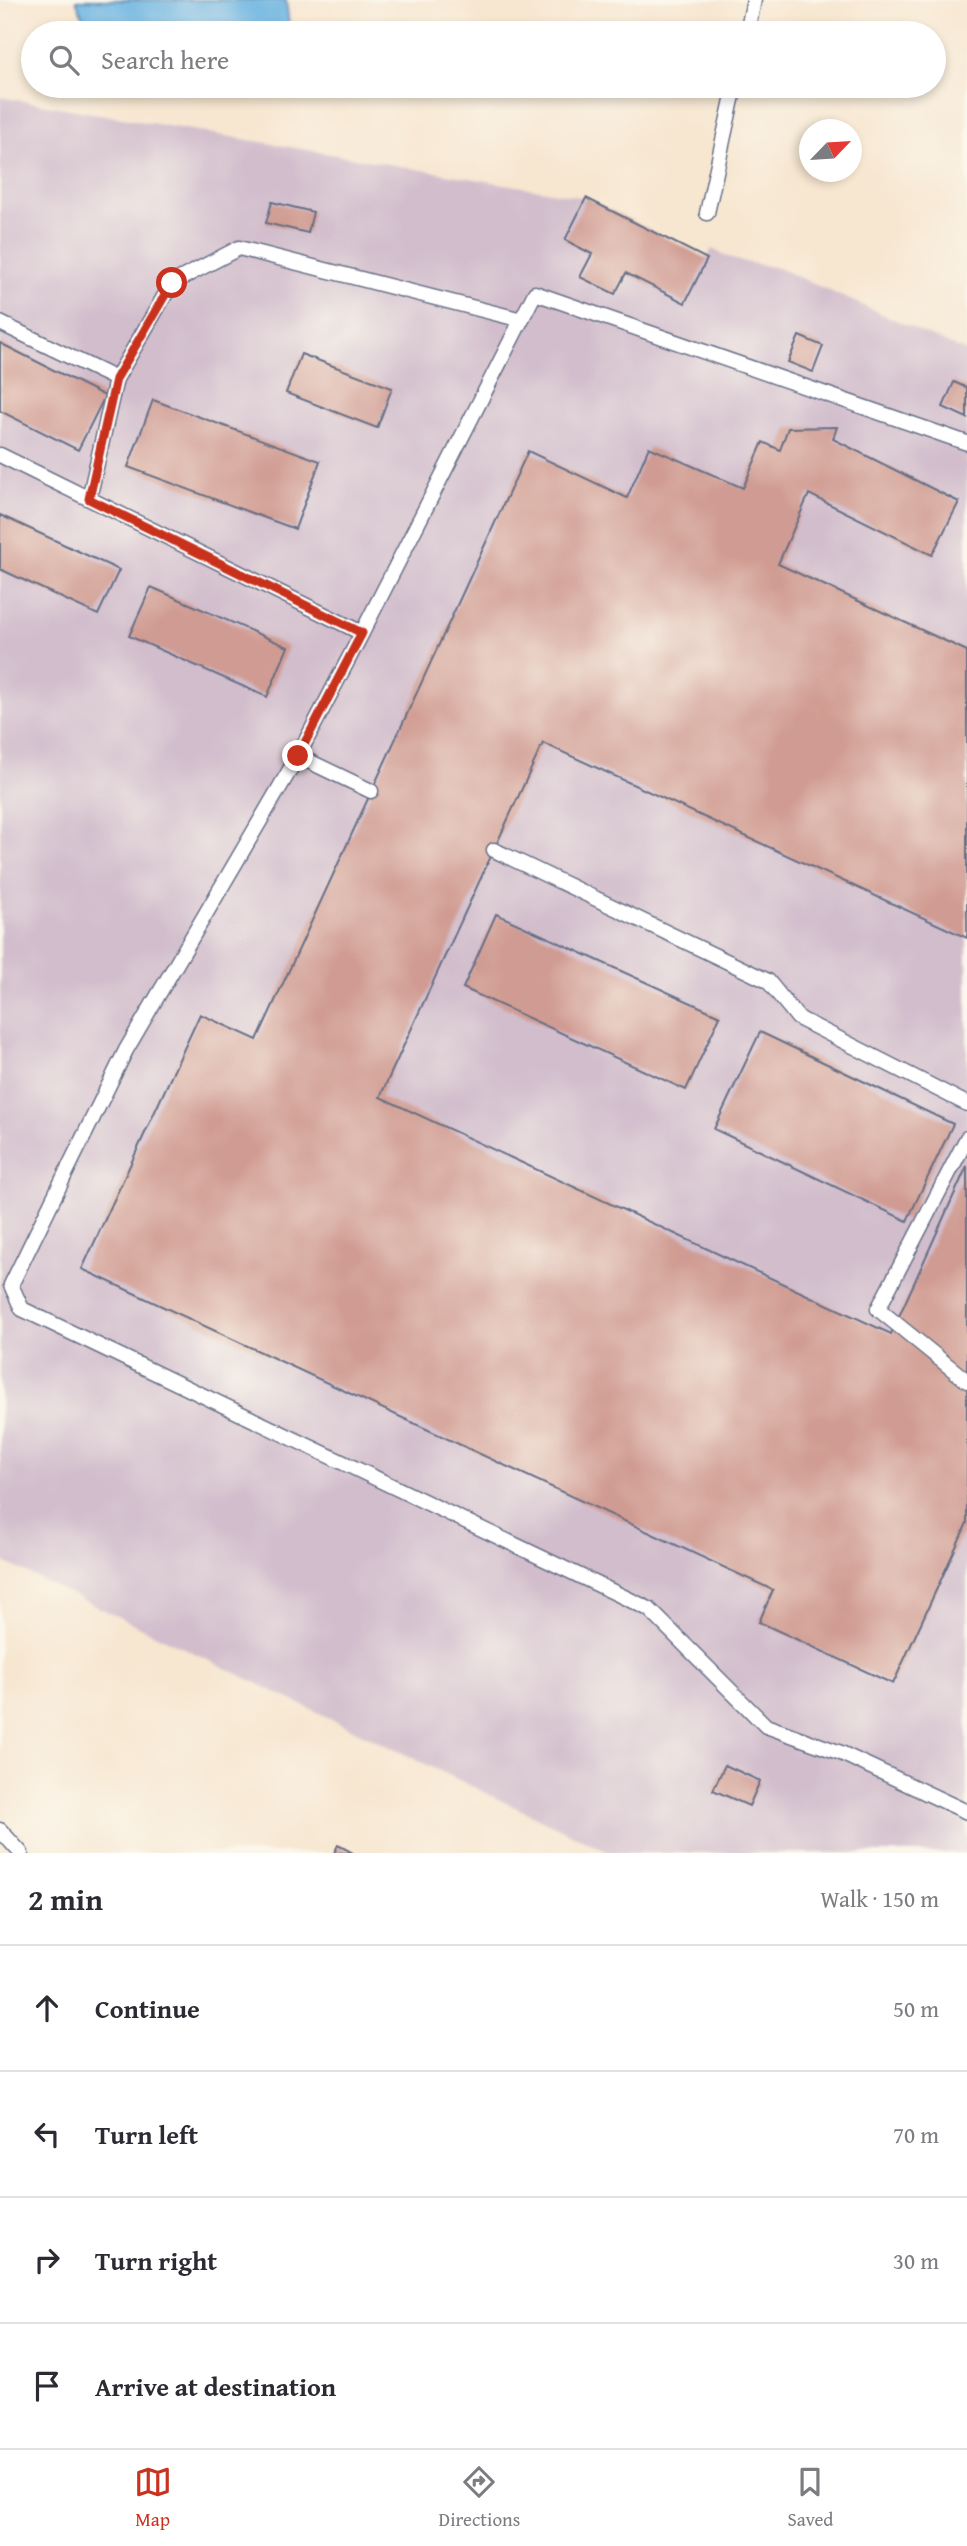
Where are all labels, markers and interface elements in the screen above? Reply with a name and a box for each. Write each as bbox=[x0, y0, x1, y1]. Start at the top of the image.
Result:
search box bbox=[21, 21, 946, 98]
text: Search here bbox=[101, 40, 229, 79]
icon: search bbox=[45, 41, 83, 79]
north arrow bbox=[799, 119, 862, 182]
route start bbox=[156, 267, 187, 298]
route end bbox=[282, 740, 313, 771]
text: 2 min bbox=[28, 1877, 103, 1921]
text: Walk · 150 m bbox=[820, 1882, 939, 1915]
icon: ahead bbox=[28, 1989, 66, 2027]
text: Continue bbox=[95, 1989, 200, 2028]
text: 50 m bbox=[893, 1992, 939, 2025]
icon: left bbox=[28, 2115, 66, 2153]
text: Turn left bbox=[95, 2115, 198, 2154]
text: 70 m bbox=[893, 2118, 939, 2151]
icon: right bbox=[28, 2241, 66, 2279]
text: Turn right bbox=[95, 2241, 217, 2280]
text: 30 m bbox=[893, 2244, 939, 2277]
icon: arrive bbox=[28, 2367, 66, 2405]
text: Arrive at destination bbox=[95, 2367, 336, 2406]
tab: Map bbox=[134, 2463, 172, 2533]
tab: Directions bbox=[439, 2463, 520, 2533]
tab: Saved bbox=[787, 2463, 833, 2533]

